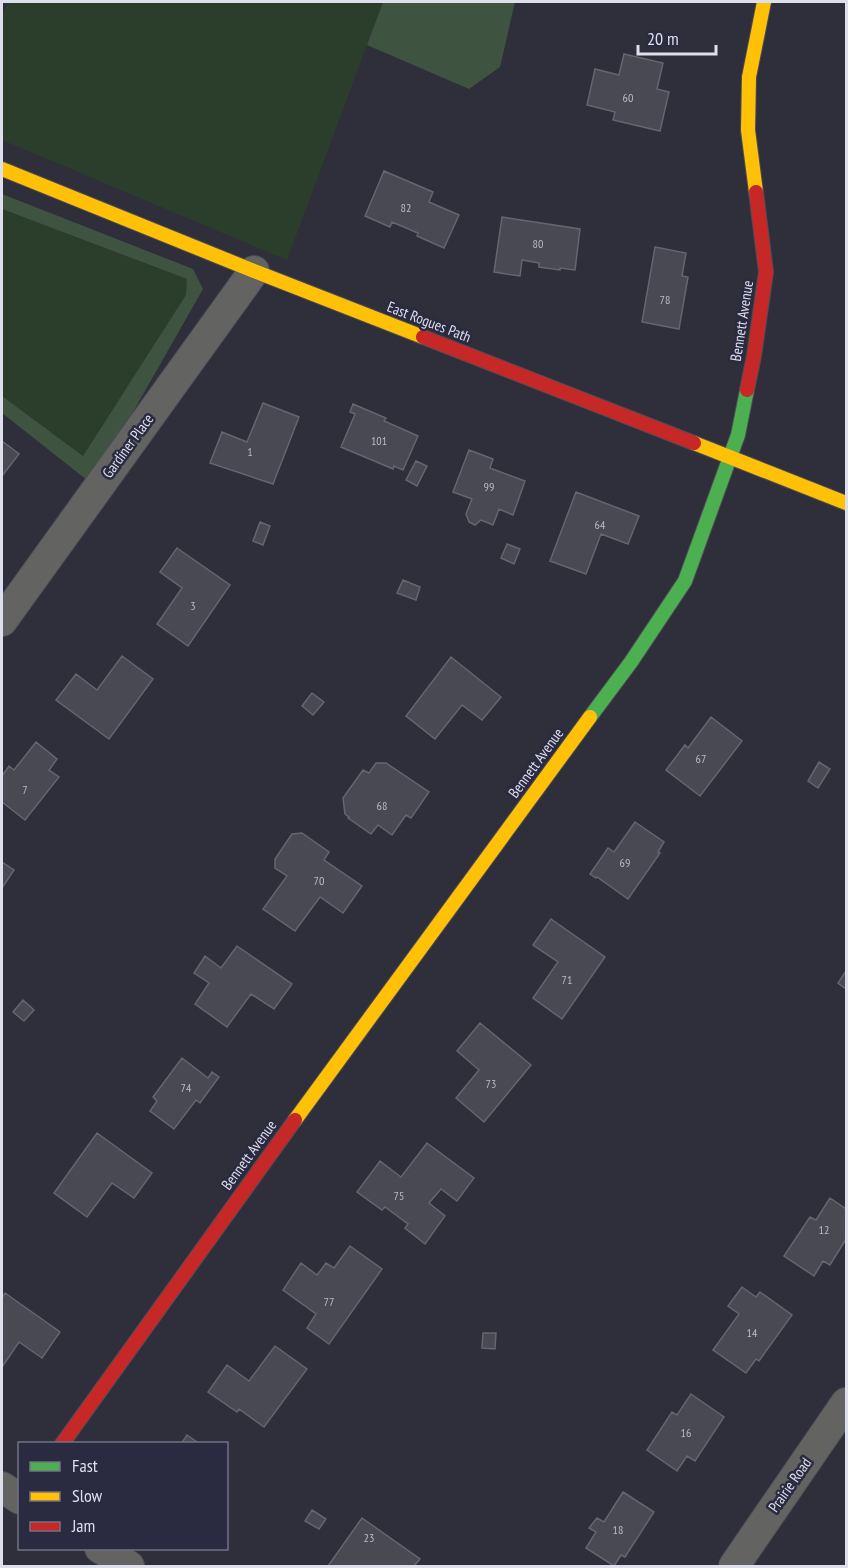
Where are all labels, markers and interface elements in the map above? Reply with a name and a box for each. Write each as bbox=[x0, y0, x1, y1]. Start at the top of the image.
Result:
scale bar bbox=[638, 18, 716, 56]
text: 20 m bbox=[647, 27, 679, 50]
house number: 60 bbox=[623, 90, 633, 105]
house number: 82 bbox=[401, 200, 411, 215]
house number: 80 bbox=[533, 236, 543, 251]
street label: Bennett Avenue bbox=[726, 279, 757, 363]
house number: 78 bbox=[660, 292, 670, 307]
street label: East Rogues Path bbox=[384, 297, 474, 346]
street label: Gardiner Place bbox=[98, 410, 157, 482]
house number: 101 bbox=[371, 433, 387, 448]
house number: 1 bbox=[247, 444, 253, 459]
house number: 99 bbox=[484, 479, 494, 494]
house number: 64 bbox=[595, 517, 606, 532]
house number: 3 bbox=[190, 598, 196, 613]
street label: Bennett Avenue bbox=[504, 724, 567, 801]
house number: 67 bbox=[696, 751, 706, 766]
house number: 7 bbox=[22, 782, 28, 797]
house number: 68 bbox=[377, 798, 387, 813]
house number: 69 bbox=[620, 855, 630, 870]
house number: 70 bbox=[314, 873, 324, 888]
house number: 71 bbox=[562, 972, 572, 987]
house number: 73 bbox=[486, 1076, 496, 1091]
house number: 74 bbox=[181, 1080, 192, 1095]
street label: Bennett Avenue bbox=[217, 1116, 280, 1193]
house number: 75 bbox=[394, 1188, 404, 1203]
house number: 12 bbox=[819, 1222, 829, 1237]
house number: 77 bbox=[324, 1294, 334, 1309]
house number: 14 bbox=[747, 1325, 758, 1340]
house number: 16 bbox=[681, 1425, 691, 1440]
legend bbox=[18, 1442, 228, 1550]
text: Fast bbox=[72, 1454, 98, 1477]
street label: Prairie Road bbox=[764, 1454, 815, 1516]
text: Slow bbox=[72, 1484, 103, 1507]
text: Jam bbox=[71, 1514, 95, 1537]
house number: 18 bbox=[613, 1522, 623, 1537]
house number: 23 bbox=[364, 1530, 374, 1545]

